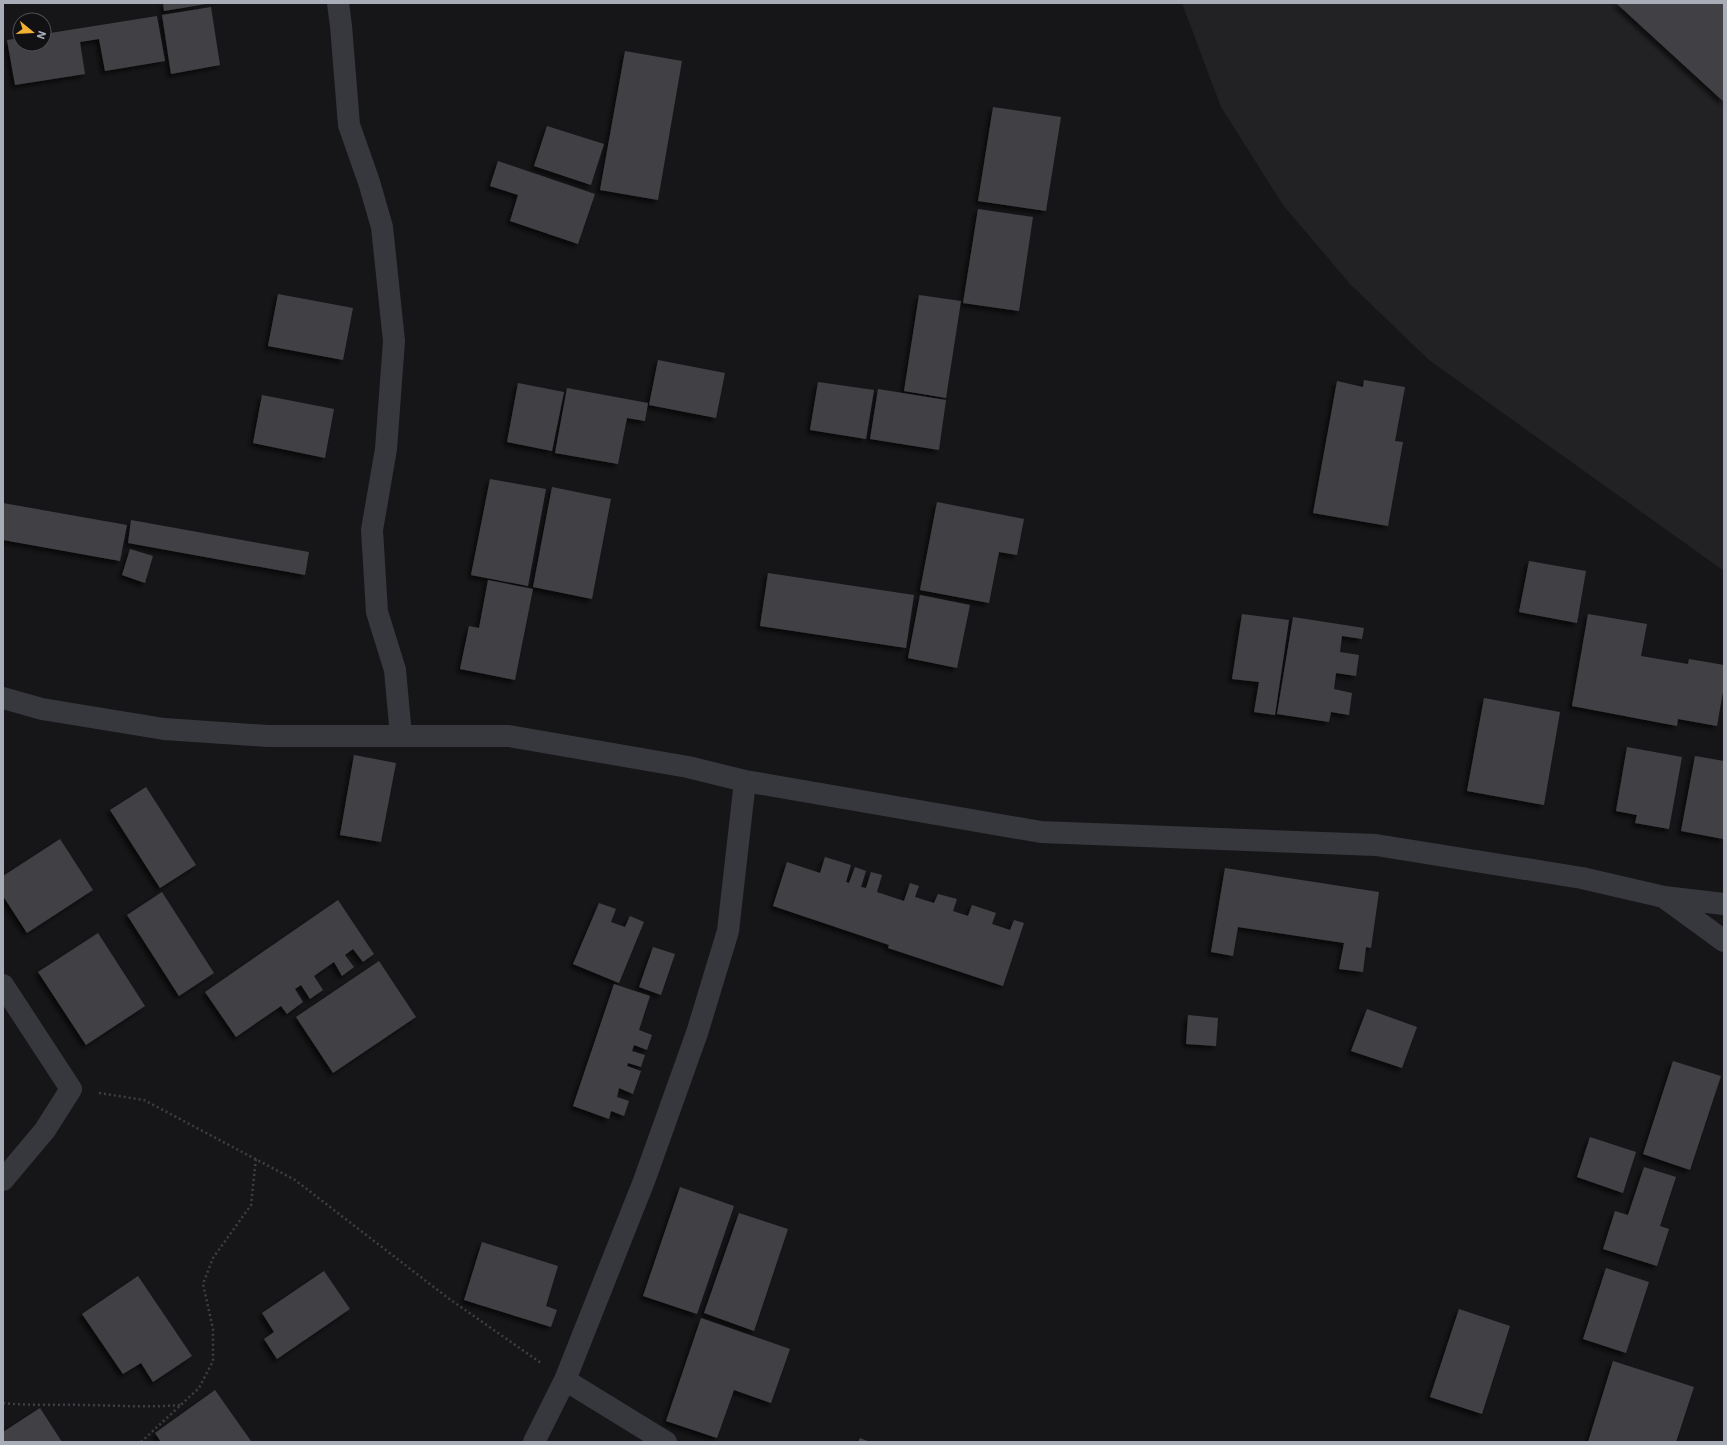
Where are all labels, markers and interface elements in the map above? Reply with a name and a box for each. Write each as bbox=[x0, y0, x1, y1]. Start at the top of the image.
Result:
north arrow bbox=[12, 12, 52, 52]
text: N bbox=[34, 29, 49, 41]

